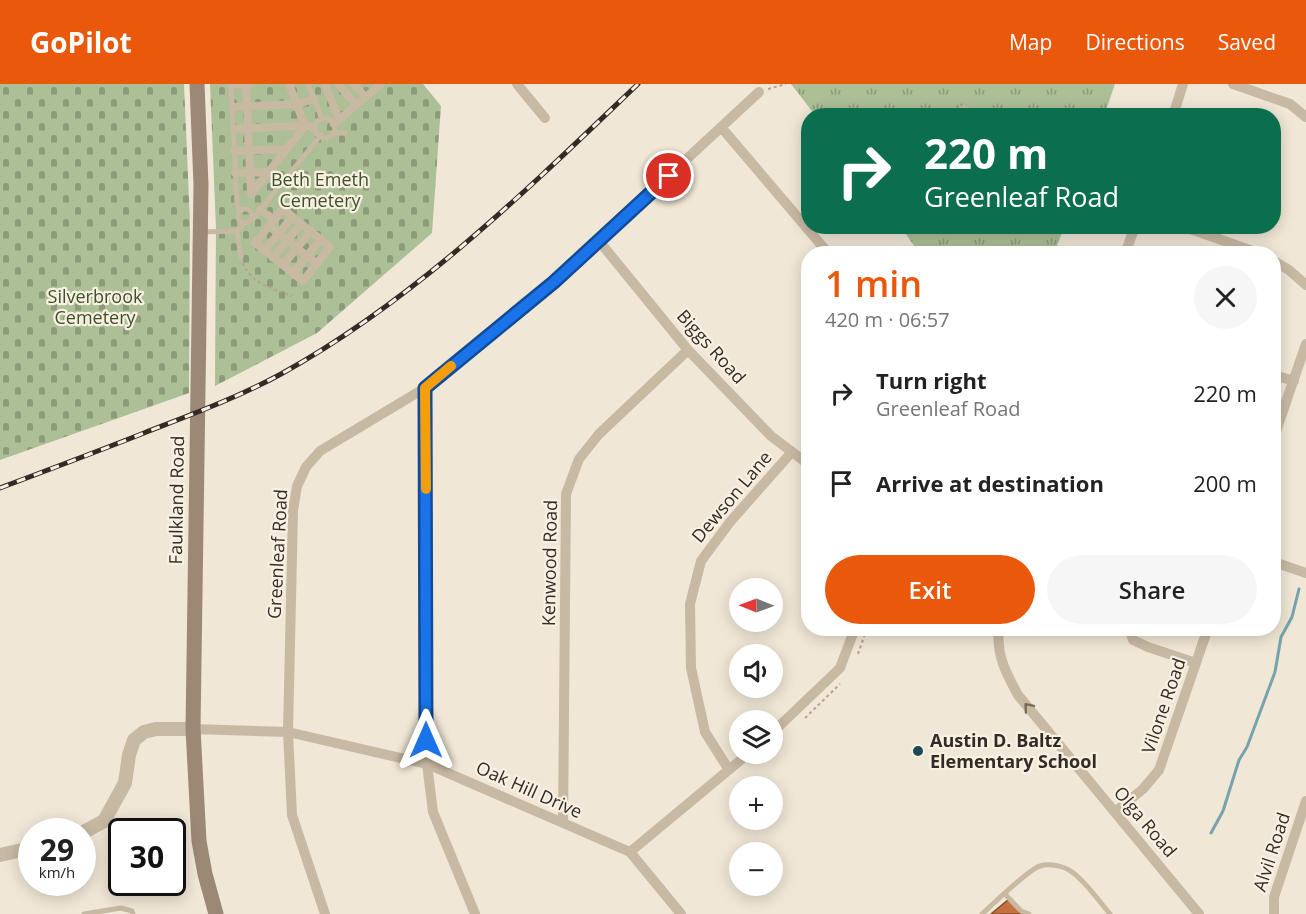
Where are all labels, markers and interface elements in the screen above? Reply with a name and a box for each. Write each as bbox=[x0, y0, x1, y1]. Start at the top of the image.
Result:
text: GoPilot bbox=[30, 23, 132, 61]
text: Map bbox=[1009, 28, 1052, 56]
text: Directions bbox=[1085, 28, 1185, 56]
text: Saved bbox=[1218, 28, 1276, 56]
text: 220 m bbox=[924, 124, 1048, 181]
icon: right bbox=[825, 132, 903, 210]
pin bbox=[643, 150, 694, 201]
icon: arrive bbox=[652, 159, 685, 192]
park label: Beth Emeth Cemetery bbox=[271, 167, 369, 212]
text: Greenleaf Road bbox=[924, 178, 1119, 215]
text: 1 min bbox=[825, 259, 922, 308]
button: close bbox=[1194, 266, 1257, 329]
park label: Silverbrook Cemetery bbox=[48, 284, 143, 329]
street label: Biggs Road bbox=[672, 304, 751, 389]
text: 420 m · 06:57 bbox=[825, 306, 950, 333]
text: Turn right bbox=[876, 365, 987, 395]
icon: right bbox=[825, 377, 858, 410]
text: 220 m bbox=[1193, 378, 1257, 408]
text: Greenleaf Road bbox=[876, 395, 1020, 422]
street label: Faulkland Road bbox=[163, 436, 189, 564]
street label: Dewson Lane bbox=[686, 445, 777, 547]
icon: arrive bbox=[825, 467, 858, 500]
text: Arrive at destination bbox=[876, 468, 1104, 498]
text: 200 m bbox=[1193, 468, 1257, 498]
street label: Greenleaf Road bbox=[262, 488, 292, 620]
street label: Kenwood Road bbox=[536, 500, 562, 626]
button: Exit bbox=[825, 555, 1035, 624]
button: Share bbox=[1047, 555, 1257, 624]
north arrow bbox=[729, 578, 783, 632]
map controls bbox=[729, 578, 783, 896]
button: sound bbox=[729, 644, 783, 698]
street label: Vilone Road bbox=[1136, 655, 1191, 757]
one-way arrow bbox=[1025, 703, 1036, 714]
position arrow bbox=[394, 708, 458, 772]
button: layers bbox=[729, 710, 783, 764]
place label: Austin D. Baltz Elementary School bbox=[930, 728, 1097, 773]
marker: Austin D. Baltz Elementary School bbox=[911, 744, 925, 758]
street label: Oak Hill Drive bbox=[473, 755, 586, 823]
button: + bbox=[729, 776, 783, 830]
street label: Olga Road bbox=[1109, 781, 1183, 862]
street label: Alvil Road bbox=[1247, 809, 1295, 894]
speed limit sign: 30 bbox=[108, 818, 186, 896]
text: 29 bbox=[40, 829, 74, 870]
button: − bbox=[729, 842, 783, 896]
text: km/h bbox=[39, 862, 75, 882]

